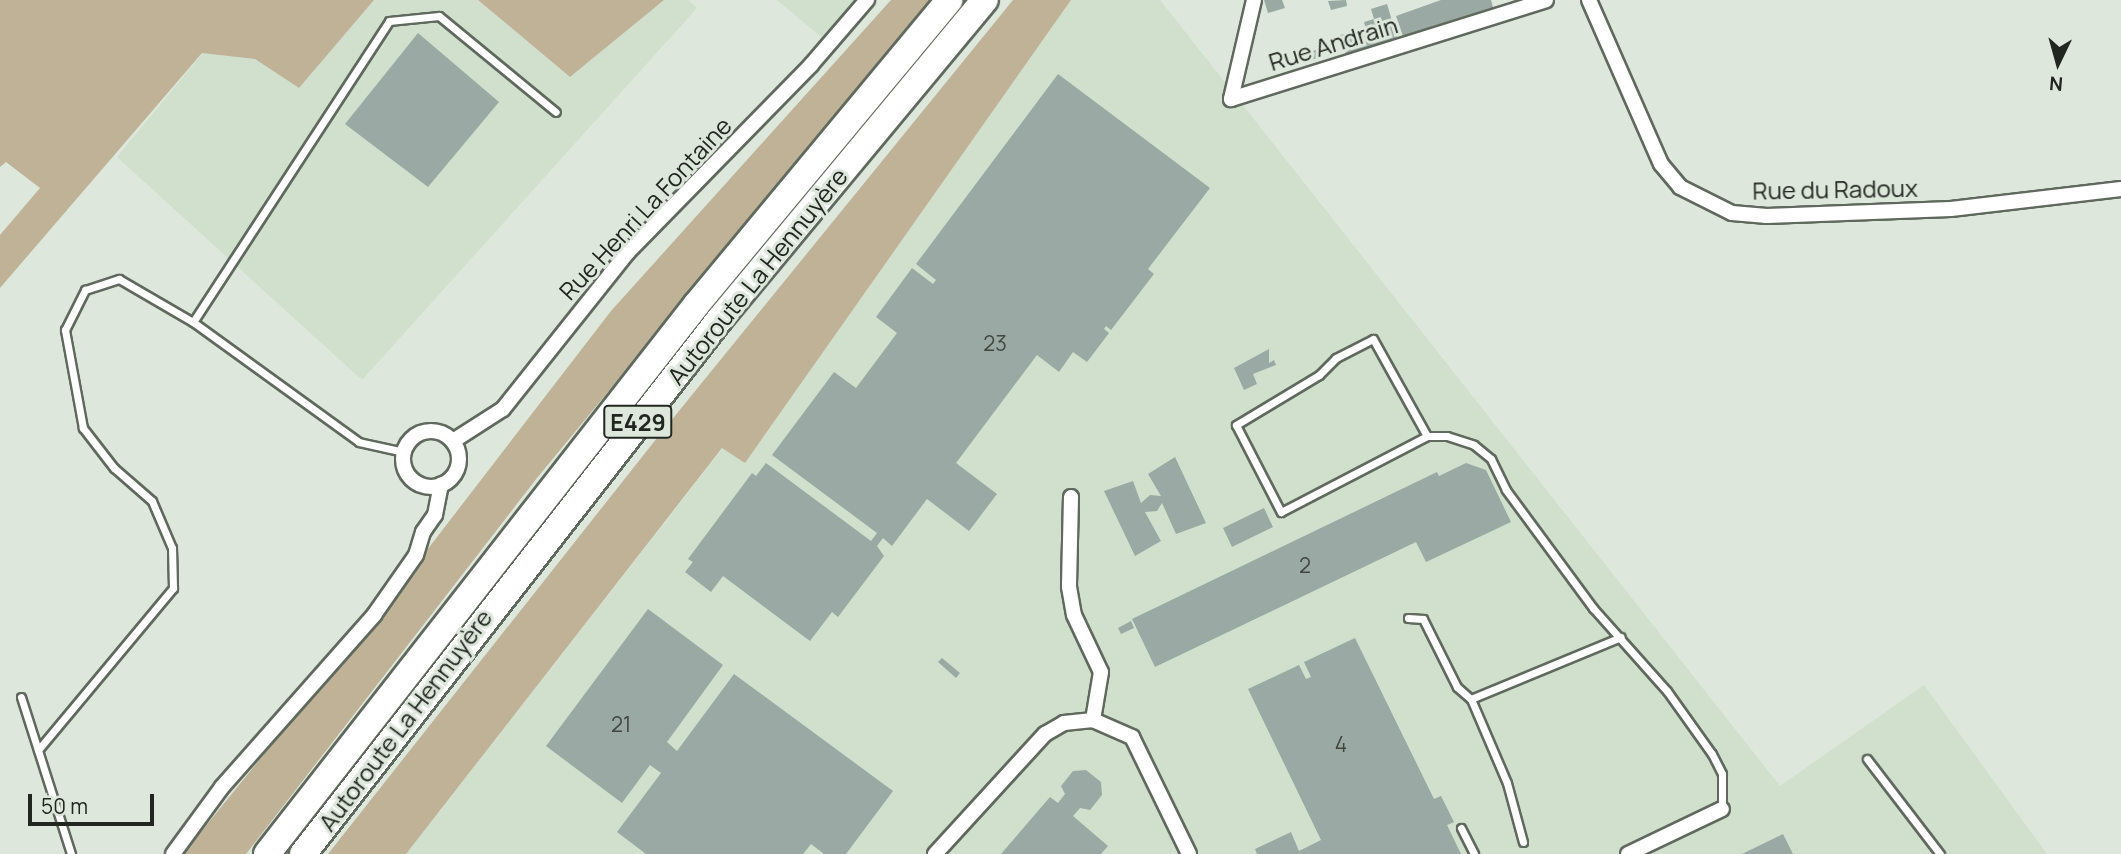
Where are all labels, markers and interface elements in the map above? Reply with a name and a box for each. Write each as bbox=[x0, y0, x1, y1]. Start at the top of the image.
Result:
street label: Rue Andrain bbox=[1265, 10, 1401, 76]
north arrow bbox=[2023, 28, 2093, 98]
text: N bbox=[2048, 70, 2064, 97]
street label: Rue Henri La Fontaine bbox=[553, 111, 737, 305]
street label: Autoroute La Hennuyère bbox=[661, 162, 853, 390]
street label: Rue du Radoux bbox=[1752, 173, 1918, 205]
house number: 23 bbox=[983, 330, 1007, 356]
road number: E429 bbox=[603, 402, 673, 442]
house number: 2 bbox=[1299, 552, 1311, 578]
street label: Autoroute La Hennuyère bbox=[312, 604, 498, 836]
house number: 21 bbox=[611, 711, 631, 737]
house number: 4 bbox=[1335, 731, 1347, 757]
scale bar bbox=[32, 780, 158, 824]
text: 50 m bbox=[41, 792, 88, 820]

